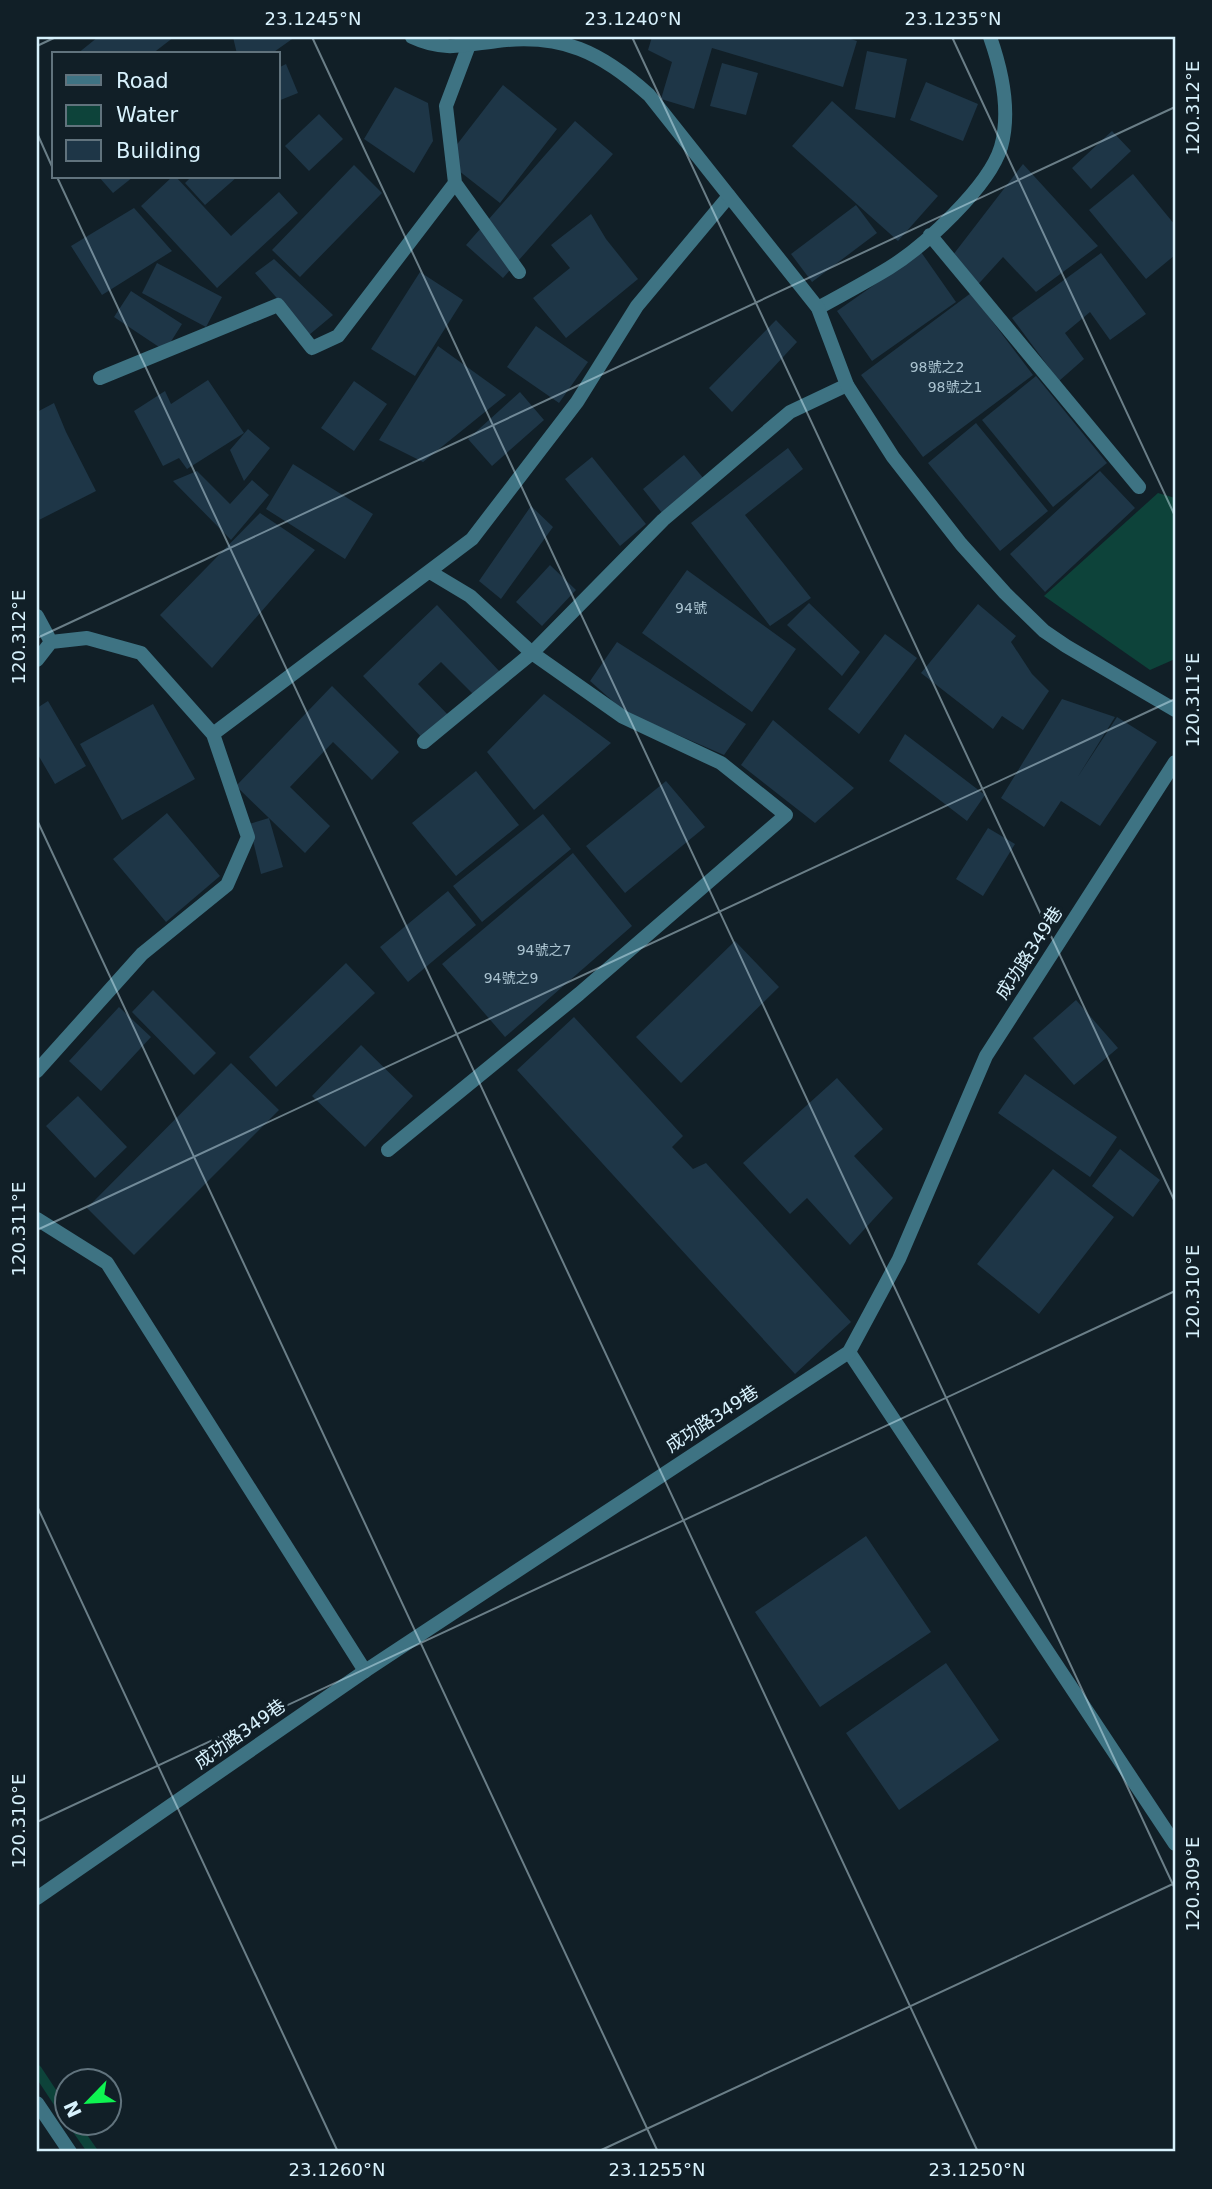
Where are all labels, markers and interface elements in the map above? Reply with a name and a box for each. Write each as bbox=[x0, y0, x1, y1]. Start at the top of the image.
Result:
text: 23.1245°N bbox=[265, 8, 361, 29]
text: 23.1240°N bbox=[585, 8, 681, 29]
text: 23.1235°N bbox=[905, 8, 1001, 29]
legend bbox=[52, 52, 280, 178]
text: 120.312°E bbox=[1182, 61, 1203, 155]
text: Road bbox=[116, 69, 169, 93]
text: Water bbox=[116, 103, 178, 127]
text: Building bbox=[116, 139, 201, 163]
house number: 98號之2 bbox=[910, 359, 964, 375]
house number: 98號之1 bbox=[928, 379, 982, 395]
text: 120.312°E bbox=[8, 590, 29, 684]
house number: 94號 bbox=[675, 600, 707, 616]
text: 120.311°E bbox=[1182, 653, 1203, 747]
street label: 成功路349巷 bbox=[991, 902, 1066, 1003]
house number: 94號之7 bbox=[517, 942, 571, 958]
house number: 94號之9 bbox=[484, 970, 538, 986]
text: 120.311°E bbox=[8, 1182, 29, 1276]
text: 120.310°E bbox=[1182, 1245, 1203, 1339]
street label: 成功路349巷 bbox=[661, 1381, 762, 1456]
street label: 成功路349巷 bbox=[190, 1694, 289, 1773]
text: 120.310°E bbox=[8, 1774, 29, 1868]
text: 120.309°E bbox=[1182, 1837, 1203, 1931]
north arrow bbox=[52, 2066, 122, 2136]
text: N bbox=[59, 2097, 86, 2121]
text: 23.1260°N bbox=[289, 2159, 385, 2180]
text: 23.1255°N bbox=[609, 2159, 705, 2180]
text: 23.1250°N bbox=[929, 2159, 1025, 2180]

